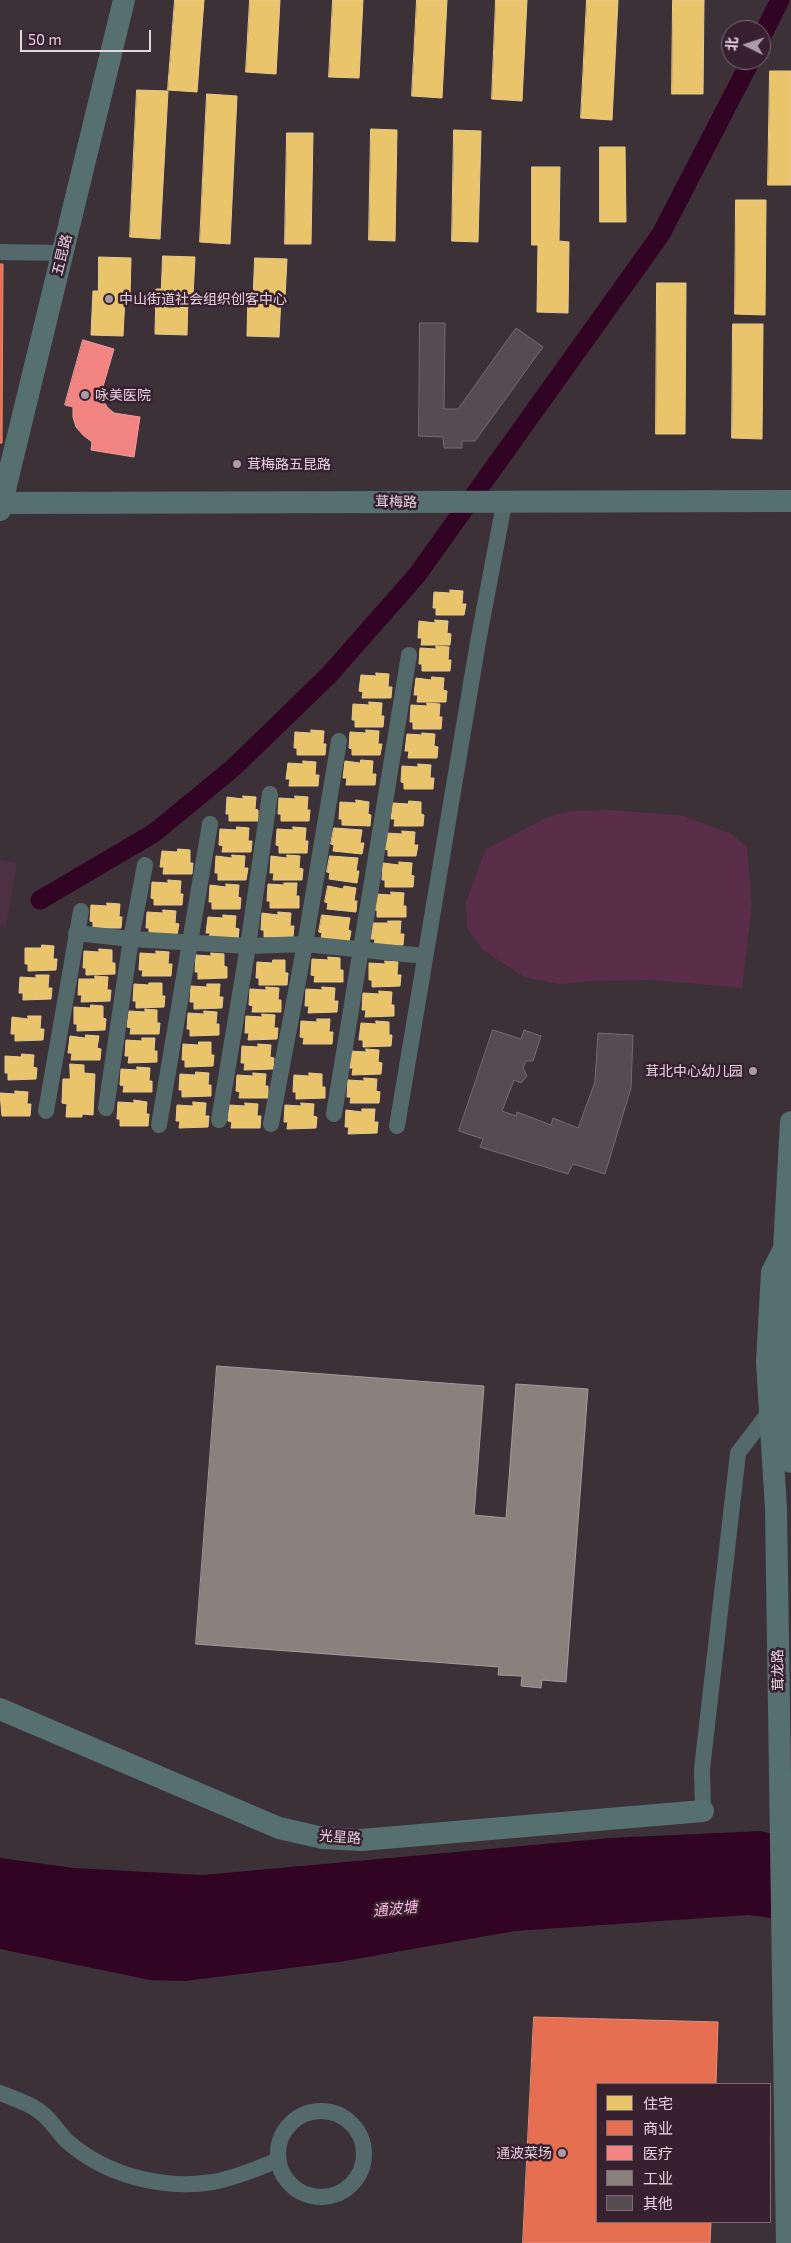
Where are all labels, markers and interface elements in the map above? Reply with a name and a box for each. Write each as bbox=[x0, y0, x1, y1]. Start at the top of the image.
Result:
scale bar bbox=[22, 20, 154, 52]
north arrow bbox=[721, 20, 771, 70]
text: 50 m bbox=[28, 30, 62, 48]
text: 北 bbox=[723, 36, 741, 52]
street label: 五昆路 bbox=[49, 233, 75, 277]
place label: 中山街道社会组织创客中心 bbox=[119, 291, 287, 307]
marker: 中山街道社会组织创客中心 bbox=[103, 293, 115, 305]
place label: 咏美医院 bbox=[95, 387, 151, 403]
marker: 咏美医院 bbox=[79, 389, 91, 401]
place label: 茸梅路五昆路 bbox=[247, 456, 331, 472]
marker: 茸梅路五昆路 bbox=[231, 458, 243, 470]
street label: 茸梅路 bbox=[375, 493, 417, 511]
place label: 茸北中心幼儿园 bbox=[645, 1063, 743, 1079]
marker: 茸北中心幼儿园 bbox=[747, 1065, 759, 1077]
street label: 茸龙路 bbox=[769, 1649, 787, 1691]
street label: 光星路 bbox=[318, 1827, 362, 1847]
water label: 通波塘 bbox=[372, 1898, 418, 1920]
legend bbox=[596, 2083, 771, 2223]
text: 住宅 bbox=[643, 2094, 673, 2112]
text: 商业 bbox=[643, 2119, 673, 2137]
text: 医疗 bbox=[643, 2144, 673, 2162]
place label: 通波菜场 bbox=[496, 2145, 552, 2161]
marker: 通波菜场 bbox=[556, 2147, 568, 2159]
text: 工业 bbox=[643, 2169, 673, 2187]
text: 其他 bbox=[643, 2194, 673, 2212]

